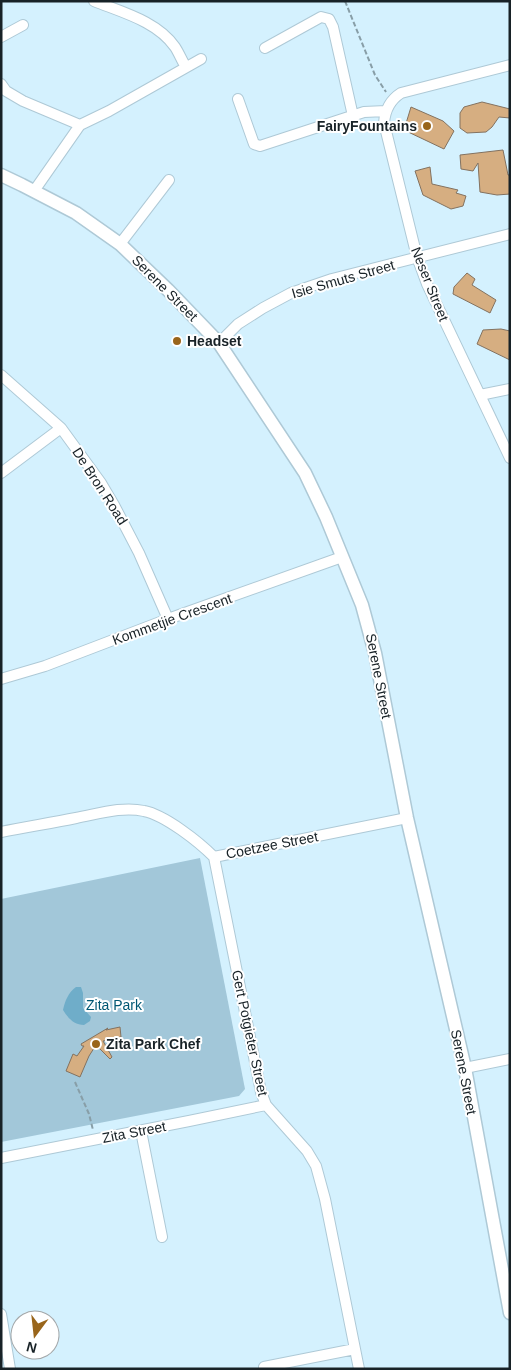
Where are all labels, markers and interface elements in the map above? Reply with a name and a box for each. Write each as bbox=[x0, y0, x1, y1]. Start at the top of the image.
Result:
place label: FairyFountains bbox=[317, 118, 417, 134]
marker: FairyFountains bbox=[421, 120, 433, 132]
street label: Neser Street bbox=[408, 245, 452, 324]
street label: Serene Street bbox=[129, 252, 201, 324]
street label: Isie Smuts Street bbox=[290, 257, 397, 301]
place label: Headset bbox=[187, 333, 242, 349]
marker: Headset bbox=[171, 335, 183, 347]
street label: De Bron Road bbox=[69, 444, 131, 528]
street label: Kommetjie Crescent bbox=[110, 590, 234, 648]
street label: Serene Street bbox=[363, 632, 395, 720]
street label: Coetzee Street bbox=[225, 828, 319, 862]
street label: Gert Potgieter Street bbox=[229, 969, 271, 1098]
park label: Zita Park bbox=[86, 997, 143, 1013]
street label: Serene Street bbox=[448, 1028, 480, 1116]
place label: Zita Park Chef bbox=[106, 1036, 200, 1052]
marker: Zita Park Chef bbox=[90, 1038, 102, 1050]
street label: Zita Street bbox=[101, 1118, 167, 1146]
north arrow bbox=[10, 1310, 60, 1360]
text: N bbox=[25, 1339, 39, 1357]

